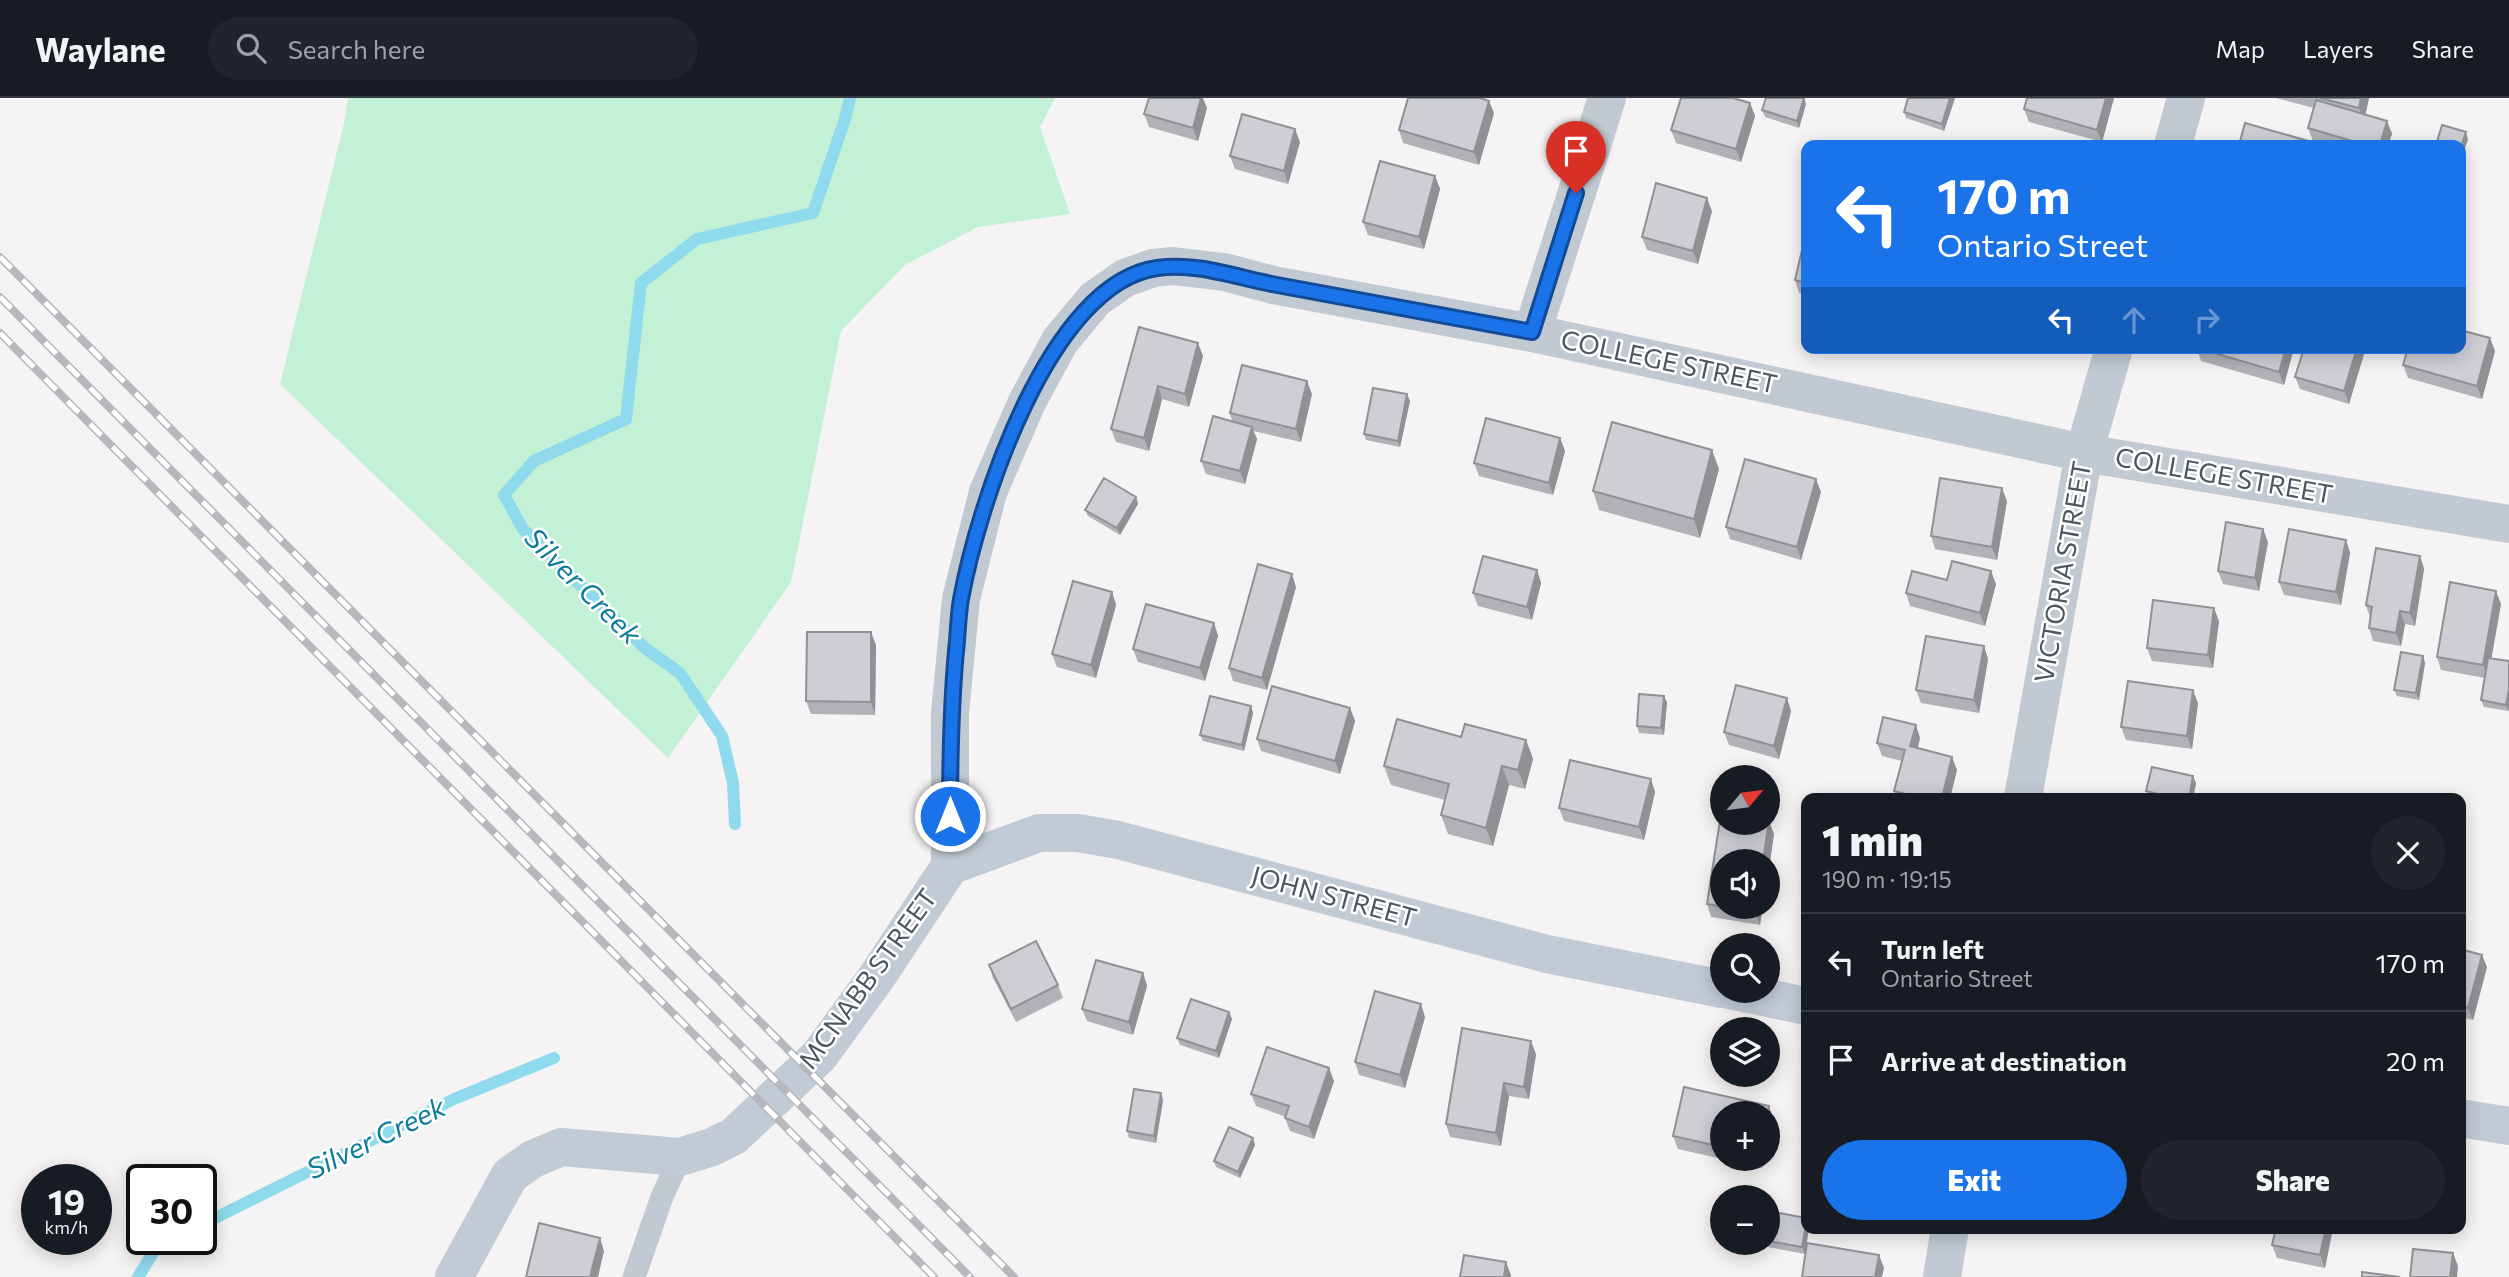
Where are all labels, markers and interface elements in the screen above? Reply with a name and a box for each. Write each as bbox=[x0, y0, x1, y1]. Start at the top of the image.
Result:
search box bbox=[208, 17, 698, 80]
text: Waylane bbox=[35, 28, 166, 69]
icon: search bbox=[232, 29, 270, 67]
text: Search here bbox=[288, 33, 425, 64]
text: Map bbox=[2216, 34, 2265, 63]
text: Layers bbox=[2303, 34, 2374, 63]
text: Share bbox=[2412, 34, 2474, 63]
pin bbox=[1546, 121, 1606, 193]
icon: arrive bbox=[1557, 132, 1595, 170]
text: 170 m bbox=[1937, 164, 2070, 224]
icon: left bbox=[1822, 168, 1913, 259]
text: Ontario Street bbox=[1937, 224, 2148, 264]
icon: left bbox=[2042, 301, 2080, 339]
icon: ahead bbox=[2115, 301, 2153, 339]
icon: right bbox=[2188, 301, 2226, 339]
street label: COLLEGE STREET bbox=[1558, 322, 1780, 399]
street label: COLLEGE STREET bbox=[2113, 440, 2335, 509]
street label: VICTORIA STREET bbox=[2027, 459, 2096, 685]
water label: Silver Creek bbox=[518, 520, 650, 651]
north arrow bbox=[1710, 765, 1780, 835]
map controls bbox=[1710, 765, 1780, 1255]
position arrow bbox=[913, 779, 987, 853]
text: 1 min bbox=[1822, 813, 1923, 865]
button: close bbox=[2371, 816, 2445, 890]
button: sound bbox=[1710, 849, 1780, 919]
street label: JOHN STREET bbox=[1249, 859, 1420, 932]
text: 190 m · 19:15 bbox=[1822, 865, 1952, 893]
street label: MCNABB STREET bbox=[791, 882, 942, 1074]
button: search bbox=[1710, 933, 1780, 1003]
text: Turn left bbox=[1881, 933, 1984, 964]
icon: left bbox=[1822, 943, 1860, 981]
text: 170 m bbox=[2376, 947, 2445, 978]
text: Ontario Street bbox=[1881, 964, 2033, 992]
button: layers bbox=[1710, 1017, 1780, 1087]
icon: arrive bbox=[1822, 1041, 1860, 1079]
text: Arrive at destination bbox=[1881, 1045, 2127, 1076]
text: 20 m bbox=[2386, 1045, 2445, 1076]
water label: Silver Creek bbox=[300, 1088, 451, 1185]
button: + bbox=[1710, 1101, 1780, 1171]
button: Exit bbox=[1822, 1140, 2127, 1220]
button: Share bbox=[2141, 1140, 2445, 1220]
speed limit sign: 30 bbox=[126, 1164, 217, 1255]
text: 19 bbox=[48, 1179, 85, 1222]
button: − bbox=[1710, 1185, 1780, 1255]
text: km/h bbox=[45, 1216, 88, 1238]

